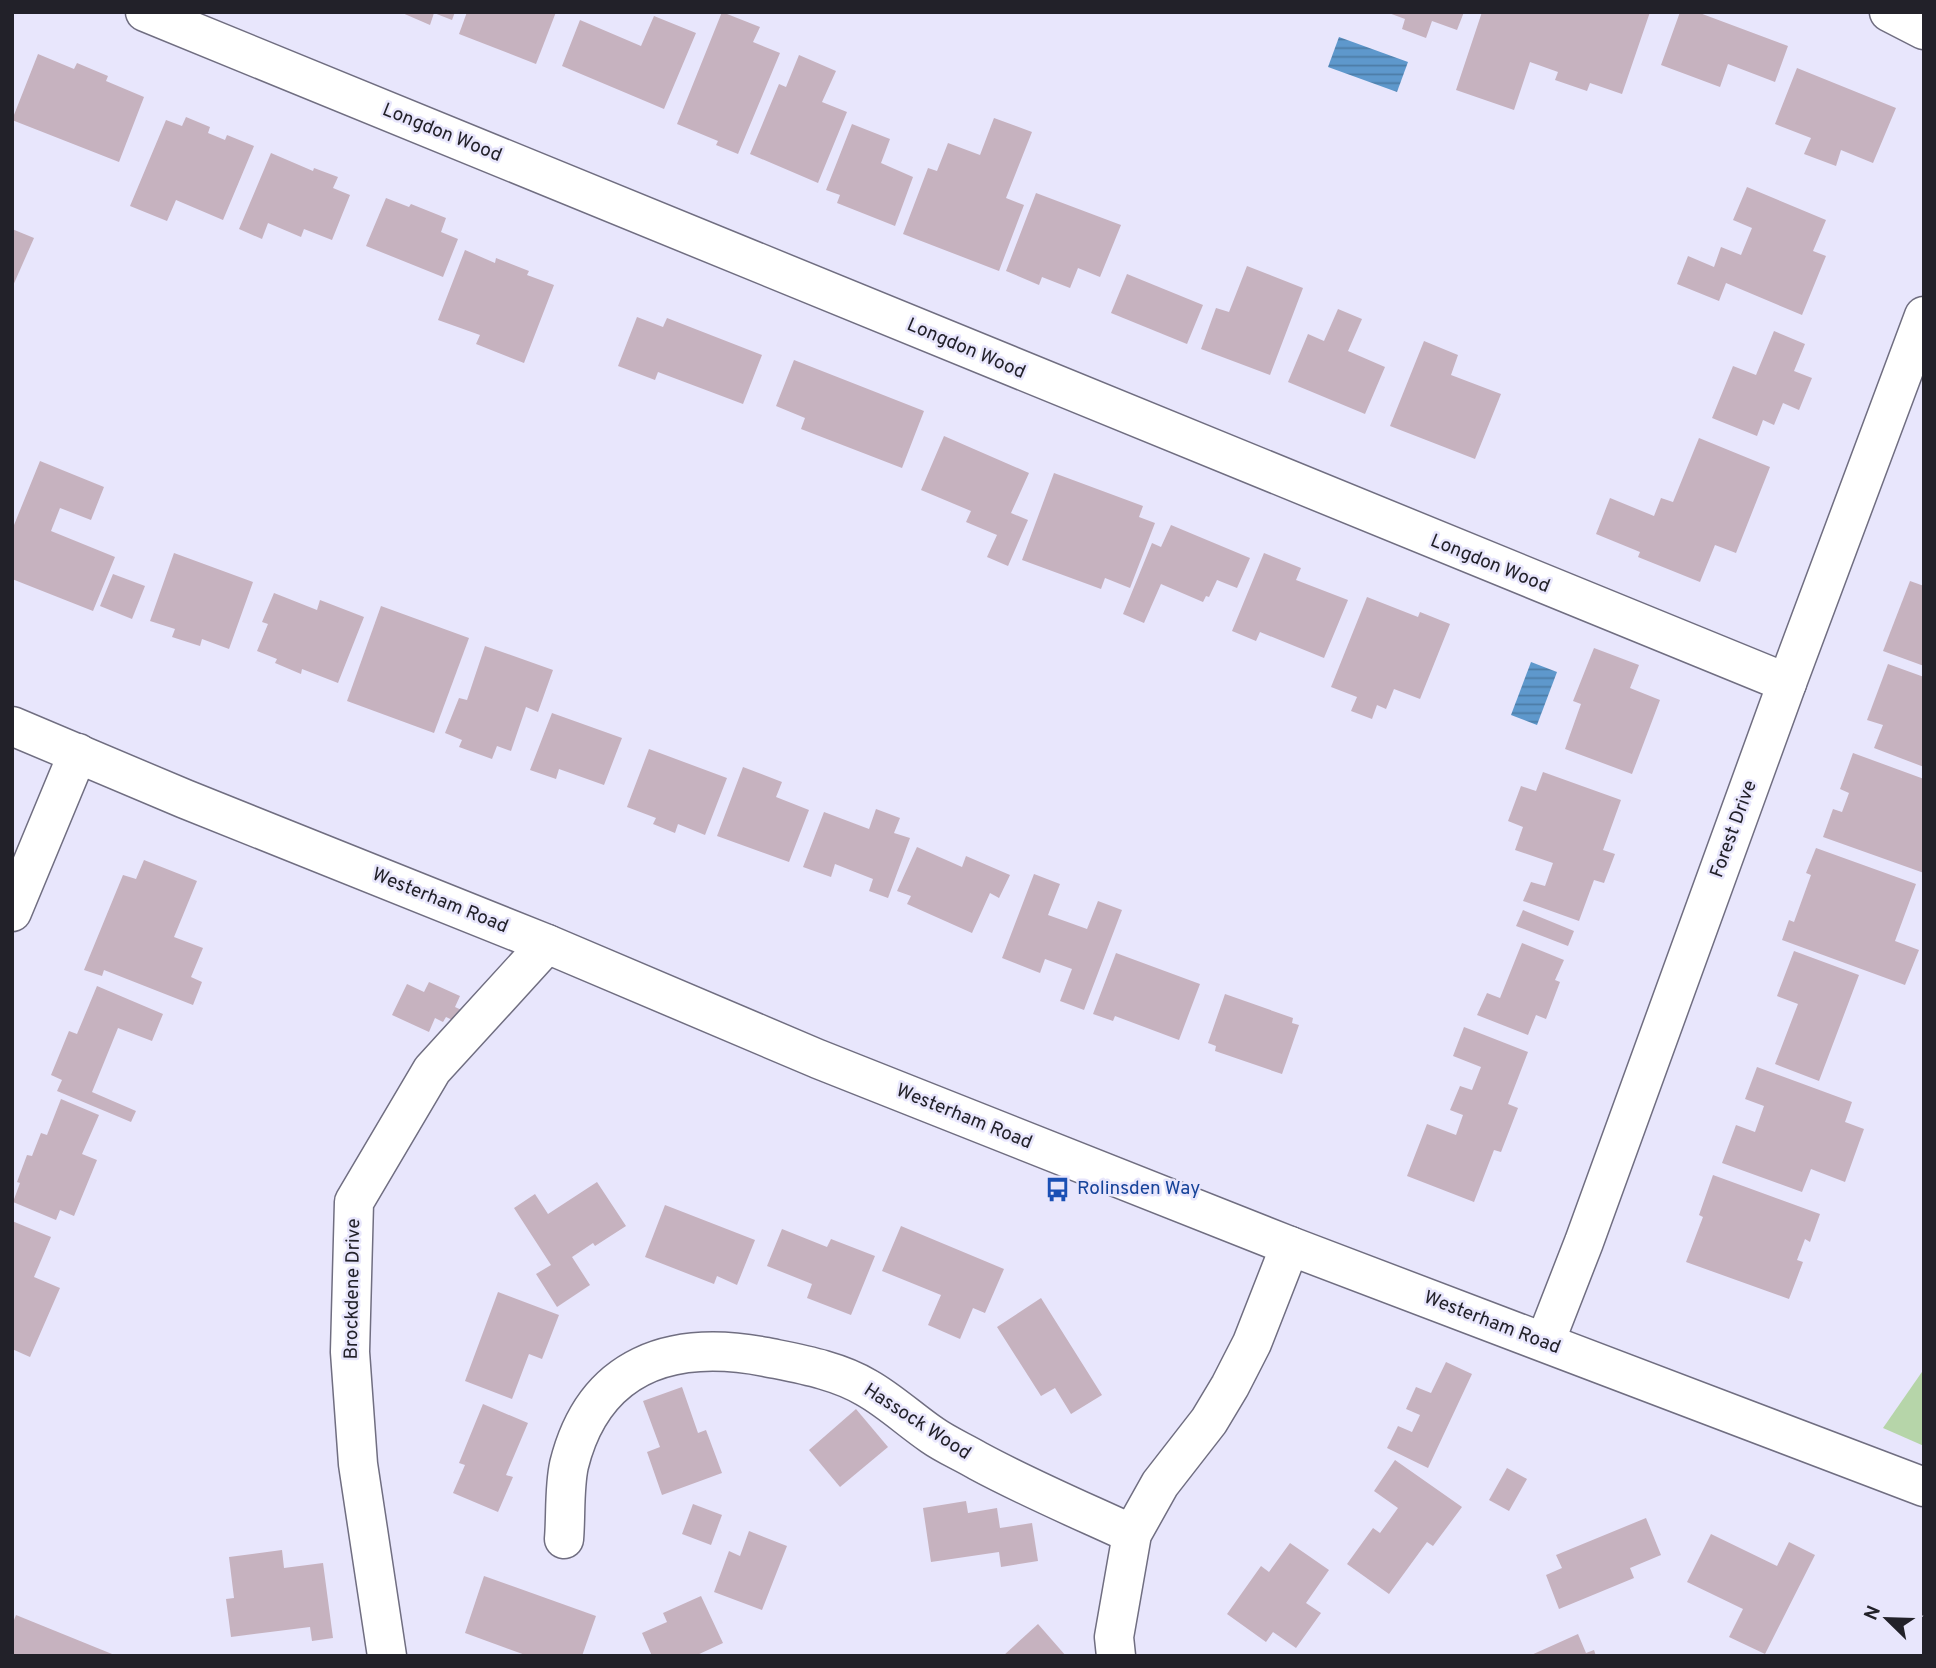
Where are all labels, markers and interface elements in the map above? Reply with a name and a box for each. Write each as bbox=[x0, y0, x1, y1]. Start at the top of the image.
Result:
street label: Longdon Wood bbox=[379, 98, 505, 168]
street label: Longdon Wood bbox=[903, 313, 1029, 385]
street label: Longdon Wood bbox=[1427, 529, 1553, 599]
street label: Forest Drive bbox=[1705, 777, 1763, 881]
street label: Westerham Road bbox=[368, 863, 512, 939]
street label: Westerham Road bbox=[892, 1079, 1036, 1155]
bus stop icon: Rolinsden Way bbox=[1043, 1175, 1071, 1203]
place label: Rolinsden Way bbox=[1077, 1177, 1200, 1201]
street label: Brockdene Drive bbox=[340, 1218, 366, 1360]
street label: Westerham Road bbox=[1420, 1286, 1564, 1360]
street label: Hassock Wood bbox=[859, 1378, 975, 1466]
north arrow bbox=[1852, 1584, 1922, 1654]
text: N bbox=[1859, 1602, 1887, 1624]

